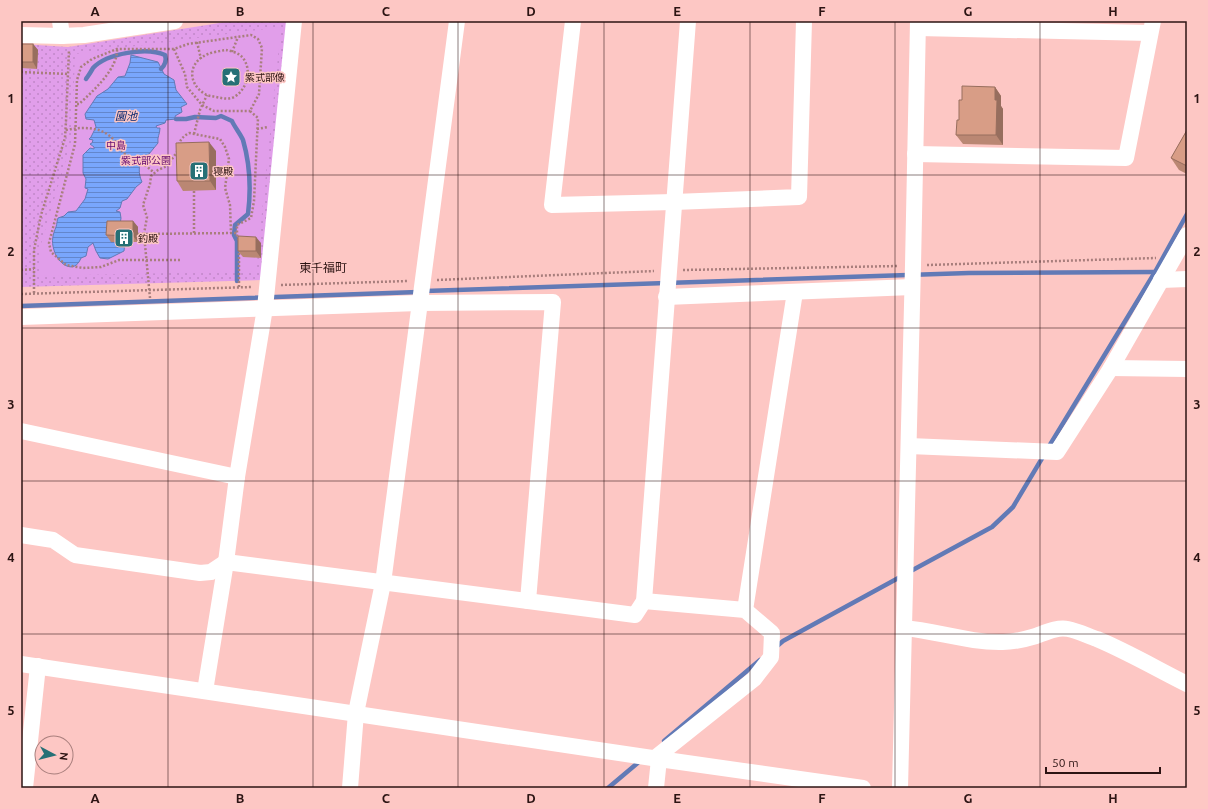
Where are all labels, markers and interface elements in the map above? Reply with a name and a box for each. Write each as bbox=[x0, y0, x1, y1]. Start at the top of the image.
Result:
text: A bbox=[90, 4, 100, 18]
text: B bbox=[236, 4, 245, 18]
text: C bbox=[382, 4, 391, 18]
text: D bbox=[526, 4, 536, 18]
text: E bbox=[673, 4, 681, 18]
text: F bbox=[818, 4, 826, 18]
text: G bbox=[964, 4, 973, 18]
text: H bbox=[1108, 4, 1118, 18]
place icon: 紫式部像 bbox=[220, 66, 242, 88]
place label: 紫式部像 bbox=[245, 72, 285, 83]
text: 1 bbox=[7, 91, 15, 105]
text: 1 bbox=[1193, 91, 1201, 105]
water label: 園池 bbox=[115, 110, 138, 122]
park label: 中島 bbox=[106, 140, 126, 151]
park label: 紫式部公園 bbox=[121, 155, 171, 166]
building icon: 寝殿 bbox=[188, 160, 210, 182]
place label: 寝殿 bbox=[213, 166, 233, 177]
building icon: 釣殿 bbox=[113, 227, 135, 249]
place label: 釣殿 bbox=[138, 233, 158, 244]
text: 2 bbox=[7, 244, 15, 258]
text: 2 bbox=[1193, 244, 1201, 258]
district label: 東千福町 bbox=[299, 261, 347, 274]
text: 3 bbox=[7, 397, 15, 411]
text: 3 bbox=[1193, 397, 1201, 411]
text: 4 bbox=[7, 550, 15, 564]
text: 4 bbox=[1193, 550, 1201, 564]
text: 5 bbox=[7, 703, 15, 717]
text: 5 bbox=[1193, 703, 1201, 717]
north arrow bbox=[34, 735, 74, 775]
scale bar bbox=[1046, 749, 1160, 775]
text: N bbox=[57, 751, 70, 761]
text: 50 m bbox=[1052, 756, 1079, 769]
text: A bbox=[90, 791, 100, 805]
text: B bbox=[236, 791, 245, 805]
text: C bbox=[382, 791, 391, 805]
text: D bbox=[526, 791, 536, 805]
text: E bbox=[673, 791, 681, 805]
text: F bbox=[818, 791, 826, 805]
text: G bbox=[964, 791, 973, 805]
text: H bbox=[1108, 791, 1118, 805]

